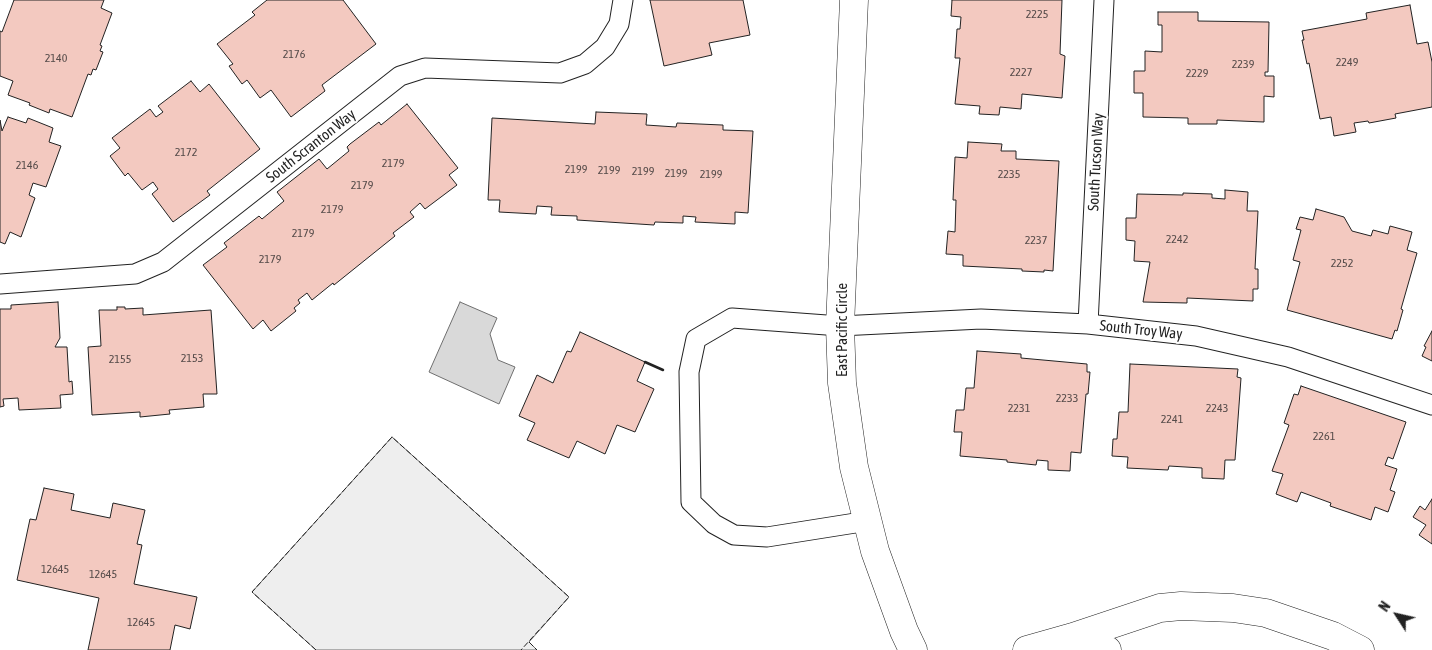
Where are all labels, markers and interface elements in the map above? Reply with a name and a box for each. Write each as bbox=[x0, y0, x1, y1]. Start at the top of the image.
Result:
house number: 2225 bbox=[1026, 7, 1048, 21]
house number: 2176 bbox=[283, 47, 305, 61]
house number: 2140 bbox=[45, 51, 67, 65]
house number: 2249 bbox=[1336, 55, 1358, 69]
house number: 2239 bbox=[1232, 57, 1254, 71]
house number: 2227 bbox=[1010, 65, 1032, 79]
house number: 2229 bbox=[1186, 66, 1208, 80]
street label: South Scranton Way bbox=[263, 105, 359, 187]
street label: South Tucson Way bbox=[1084, 113, 1108, 211]
house number: 2172 bbox=[175, 145, 197, 159]
house number: 2179 bbox=[382, 156, 404, 170]
house number: 2146 bbox=[16, 158, 38, 172]
house number: 2199 bbox=[565, 162, 587, 176]
house number: 2199 bbox=[598, 163, 620, 177]
house number: 2199 bbox=[632, 164, 654, 178]
house number: 2199 bbox=[665, 166, 687, 180]
house number: 2199 bbox=[700, 167, 722, 181]
house number: 2235 bbox=[998, 167, 1020, 181]
house number: 2179 bbox=[351, 178, 373, 192]
house number: 2179 bbox=[321, 202, 343, 216]
house number: 2179 bbox=[292, 226, 314, 240]
house number: 2242 bbox=[1166, 232, 1188, 246]
house number: 2237 bbox=[1025, 233, 1047, 247]
house number: 2179 bbox=[259, 252, 281, 266]
house number: 2252 bbox=[1331, 256, 1353, 270]
street label: East Pacific Circle bbox=[833, 283, 851, 377]
street label: South Troy Way bbox=[1099, 317, 1183, 343]
house number: 2153 bbox=[181, 351, 203, 365]
house number: 2155 bbox=[109, 352, 131, 366]
house number: 2233 bbox=[1056, 391, 1078, 405]
house number: 2231 bbox=[1008, 401, 1030, 415]
house number: 2243 bbox=[1206, 401, 1228, 415]
house number: 2241 bbox=[1161, 412, 1183, 426]
house number: 2261 bbox=[1313, 429, 1335, 443]
house number: 12645 bbox=[41, 562, 69, 576]
house number: 12645 bbox=[89, 567, 117, 581]
north arrow bbox=[1372, 590, 1422, 640]
text: N bbox=[1376, 598, 1394, 614]
house number: 12645 bbox=[127, 615, 155, 629]

